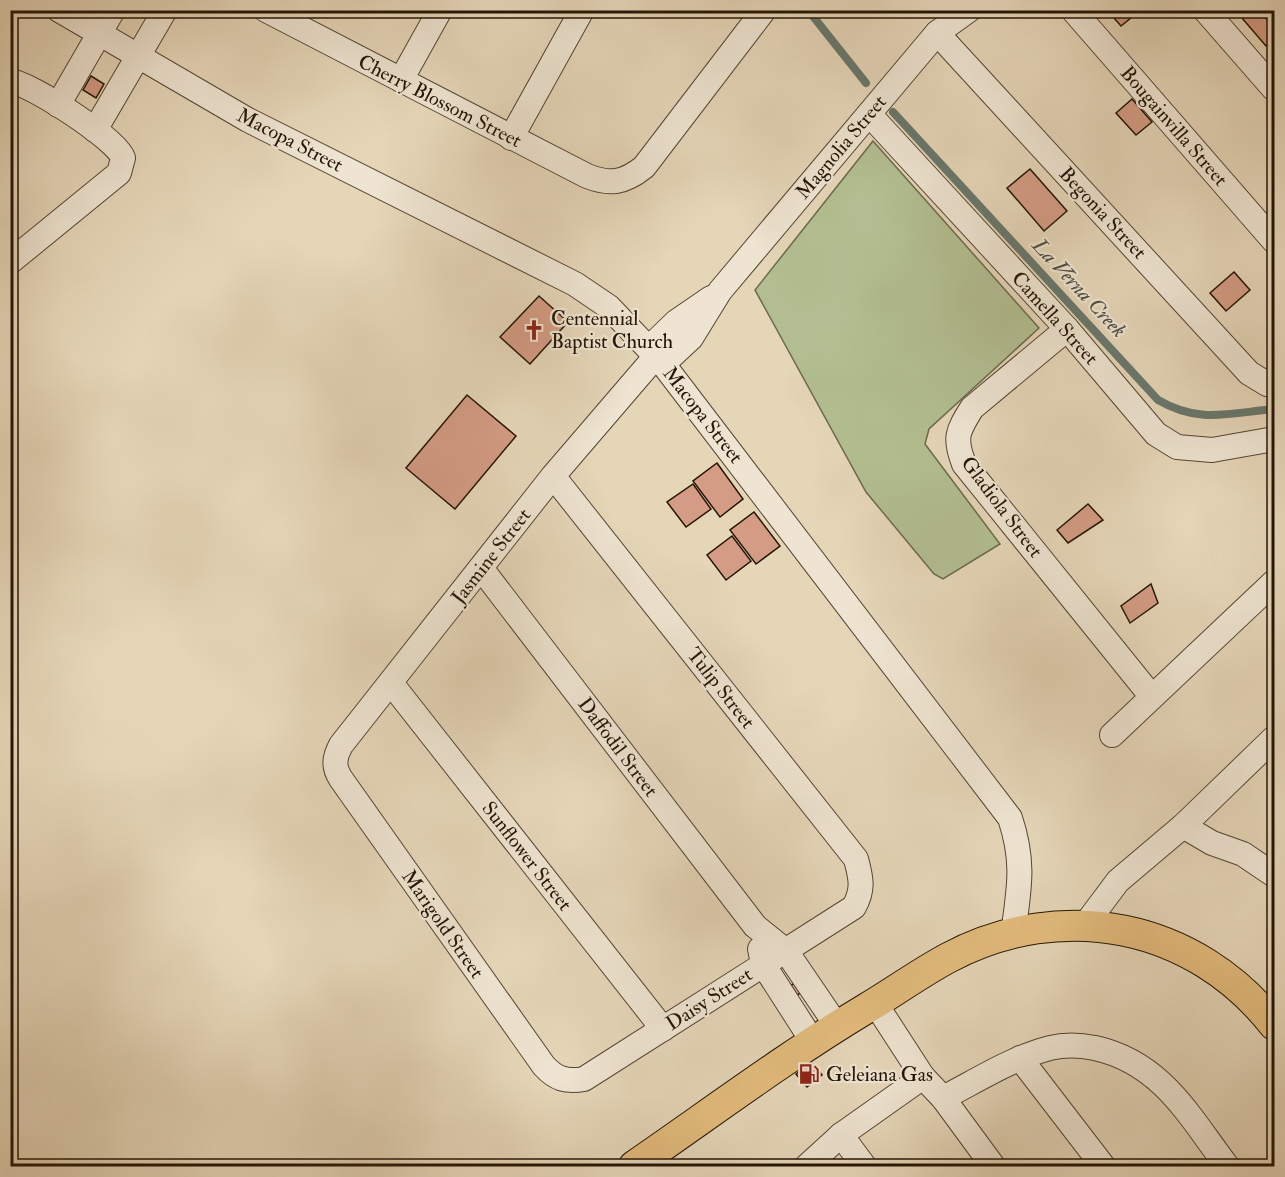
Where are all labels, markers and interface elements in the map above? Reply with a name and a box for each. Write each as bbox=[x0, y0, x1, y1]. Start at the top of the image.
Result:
street label: Cherry Blossom Street bbox=[354, 49, 526, 153]
street label: Bougainvilla Street bbox=[1115, 61, 1233, 192]
street label: Magnolia Street bbox=[790, 89, 892, 204]
street label: Macopa Street bbox=[232, 103, 348, 179]
street label: Begonia Street bbox=[1054, 162, 1152, 265]
water label: La Verna Creek bbox=[1025, 232, 1132, 343]
street label: Camella Street bbox=[1006, 266, 1104, 370]
place label: Centennial Baptist Church bbox=[551, 306, 674, 355]
church icon: Centennial Baptist Church bbox=[522, 318, 546, 342]
street label: Macopa Street bbox=[657, 362, 749, 469]
street label: Gladiola Street bbox=[956, 451, 1049, 563]
street label: Jasmine Street bbox=[445, 503, 536, 610]
street label: Tulip Street bbox=[681, 642, 761, 735]
street label: Daffodil Street bbox=[572, 692, 664, 802]
street label: Sunflower Street bbox=[477, 796, 578, 916]
street label: Marigold Street bbox=[396, 865, 490, 984]
street label: Daisy Street bbox=[661, 962, 757, 1036]
fuel station icon: Geleiana Gas bbox=[797, 1062, 821, 1086]
place label: Geleiana Gas bbox=[826, 1062, 933, 1087]

